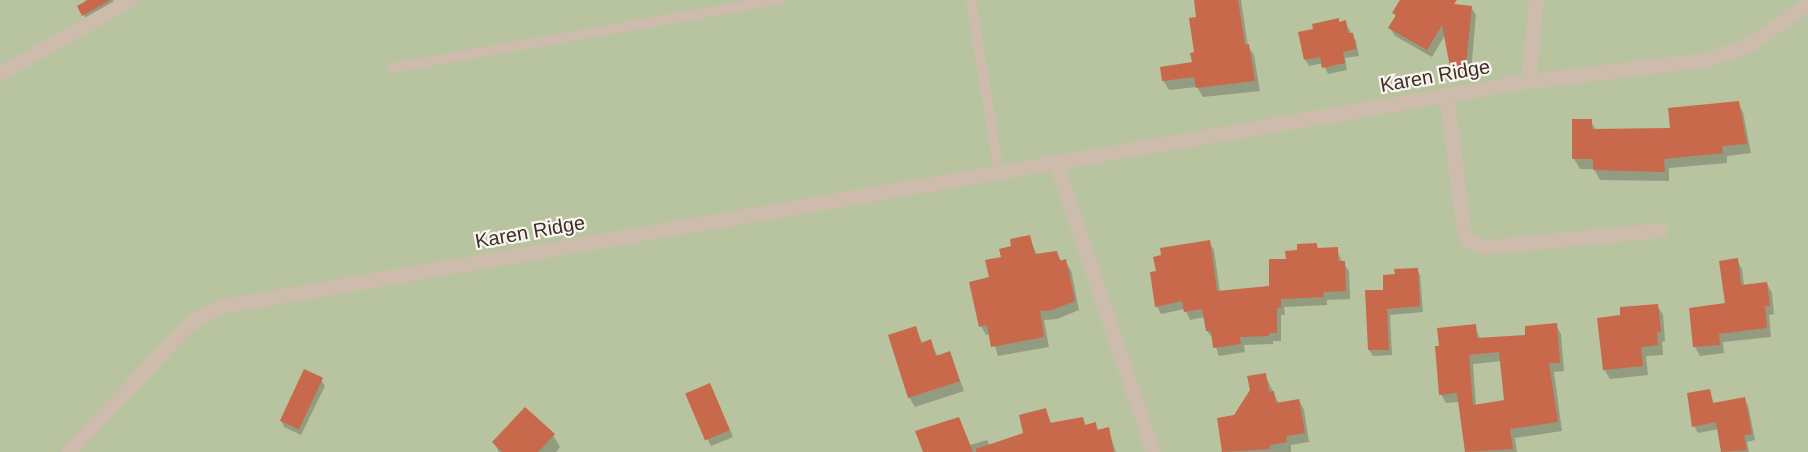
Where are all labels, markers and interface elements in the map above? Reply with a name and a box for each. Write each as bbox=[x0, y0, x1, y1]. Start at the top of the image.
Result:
street label: Karen Ridge bbox=[1378, 55, 1492, 97]
street label: Karen Ridge bbox=[473, 211, 587, 253]

